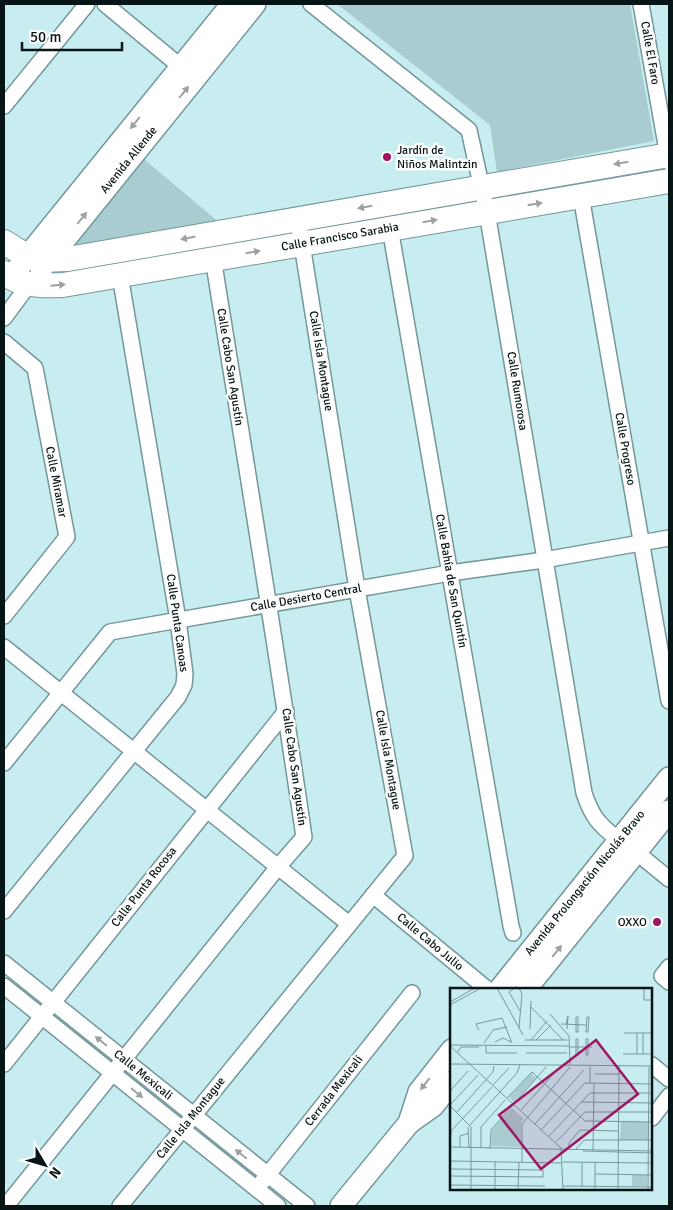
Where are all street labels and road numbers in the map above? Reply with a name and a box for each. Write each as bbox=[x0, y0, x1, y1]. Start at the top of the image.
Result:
street label: Calle El Faro bbox=[637, 20, 663, 86]
street label: Avenida Allende bbox=[97, 123, 161, 197]
street label: Calle Francisco Sarabia bbox=[280, 219, 400, 255]
street label: Calle Cabo San Agustín bbox=[213, 307, 247, 427]
street label: Calle Isla Montague bbox=[306, 310, 336, 412]
street label: Calle Rumorosa bbox=[503, 350, 531, 432]
street label: Calle Progreso bbox=[611, 411, 639, 487]
street label: Calle Miramar bbox=[42, 445, 70, 519]
street label: Calle Bahía de San Quintín bbox=[432, 513, 470, 649]
street label: Calle Punta Canoas bbox=[163, 573, 191, 673]
street label: Calle Desierto Central bbox=[249, 581, 363, 615]
street label: Calle Cabo San Agustín bbox=[278, 707, 310, 827]
street label: Calle Isla Montague bbox=[372, 709, 404, 811]
street label: Avenida Prolongación Nicolás Bravo bbox=[522, 807, 648, 959]
street label: Calle Punta Rocosa bbox=[108, 844, 180, 930]
street label: Calle Cabo Julio bbox=[394, 910, 466, 974]
street label: Calle Mexicali bbox=[110, 1047, 176, 1103]
street label: Cerrada Mexicali bbox=[302, 1052, 366, 1130]
street label: Calle Isla Montague bbox=[153, 1074, 229, 1162]

